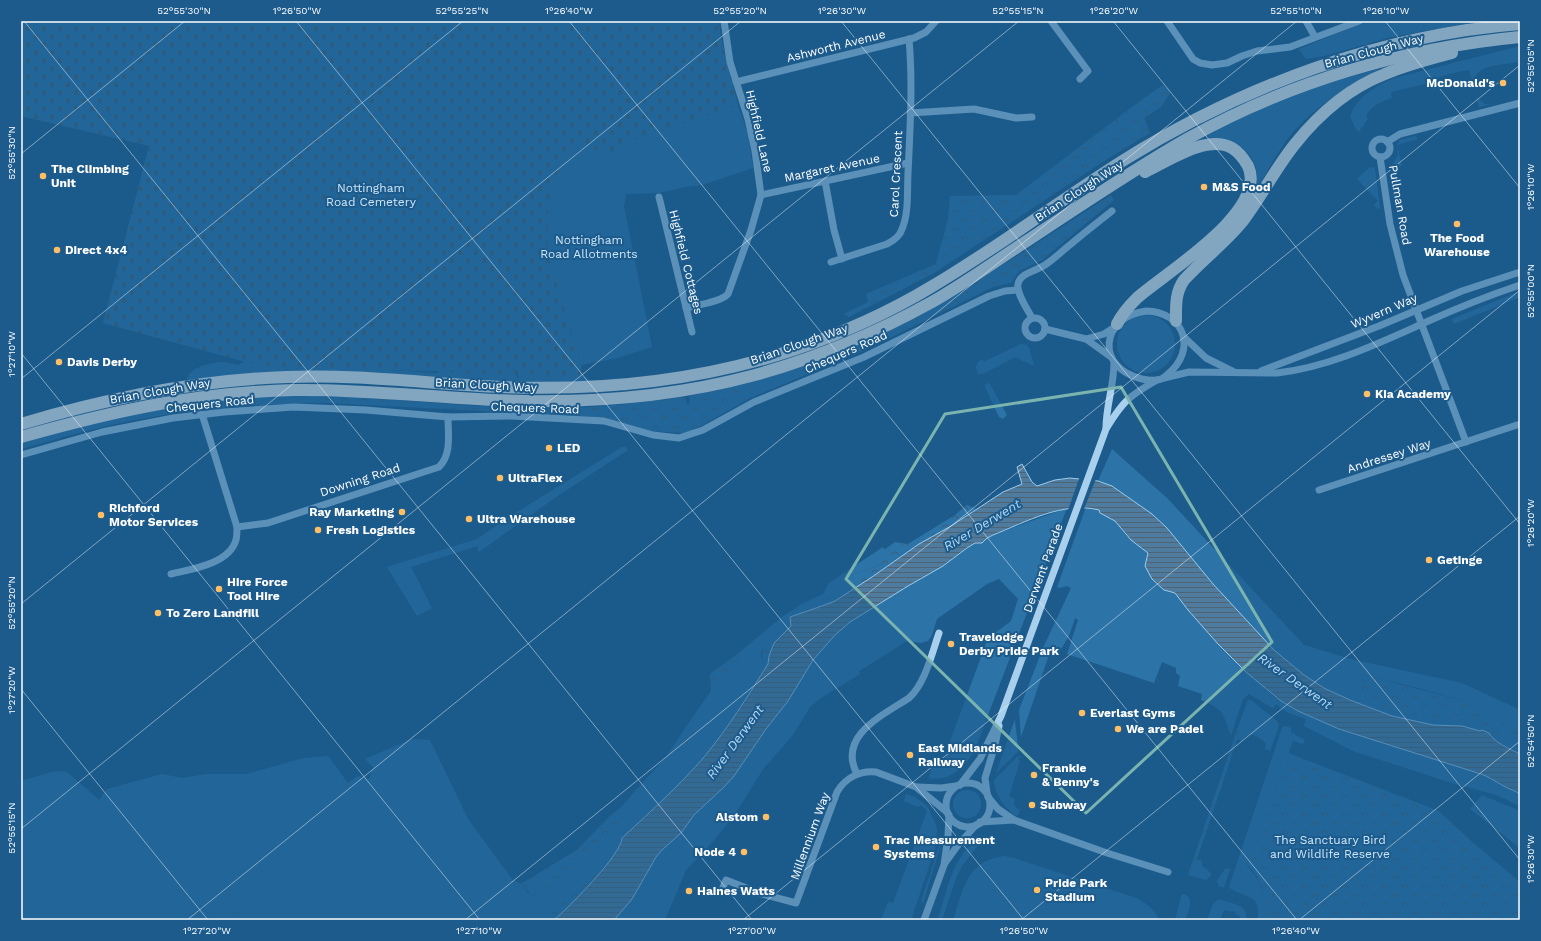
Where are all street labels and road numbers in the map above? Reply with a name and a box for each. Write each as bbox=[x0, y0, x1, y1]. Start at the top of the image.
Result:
street label: Ashworth Avenue bbox=[785, 27, 887, 65]
street label: Brian Clough Way bbox=[1323, 31, 1426, 71]
street label: Highfield Lane bbox=[743, 88, 775, 174]
street label: Carol Crescent bbox=[887, 130, 905, 218]
street label: Margaret Avenue bbox=[783, 151, 881, 185]
street label: Brian Clough Way bbox=[1032, 157, 1126, 225]
street label: Pullman Road bbox=[1386, 164, 1414, 246]
street label: Highfield Cottages bbox=[666, 208, 706, 316]
street label: Wyvern Way bbox=[1349, 290, 1420, 331]
street label: Brian Clough Way bbox=[748, 321, 850, 367]
street label: Chequers Road bbox=[803, 328, 889, 376]
street label: Brian Clough Way bbox=[109, 375, 212, 407]
street label: Brian Clough Way bbox=[435, 375, 538, 395]
street label: Chequers Road bbox=[165, 392, 255, 416]
street label: Chequers Road bbox=[490, 399, 580, 417]
street label: Andressey Way bbox=[1345, 436, 1433, 476]
street label: Downing Road bbox=[318, 460, 402, 500]
street label: Derwent Parade bbox=[1020, 521, 1066, 614]
street label: Millennium Way bbox=[788, 790, 833, 882]

